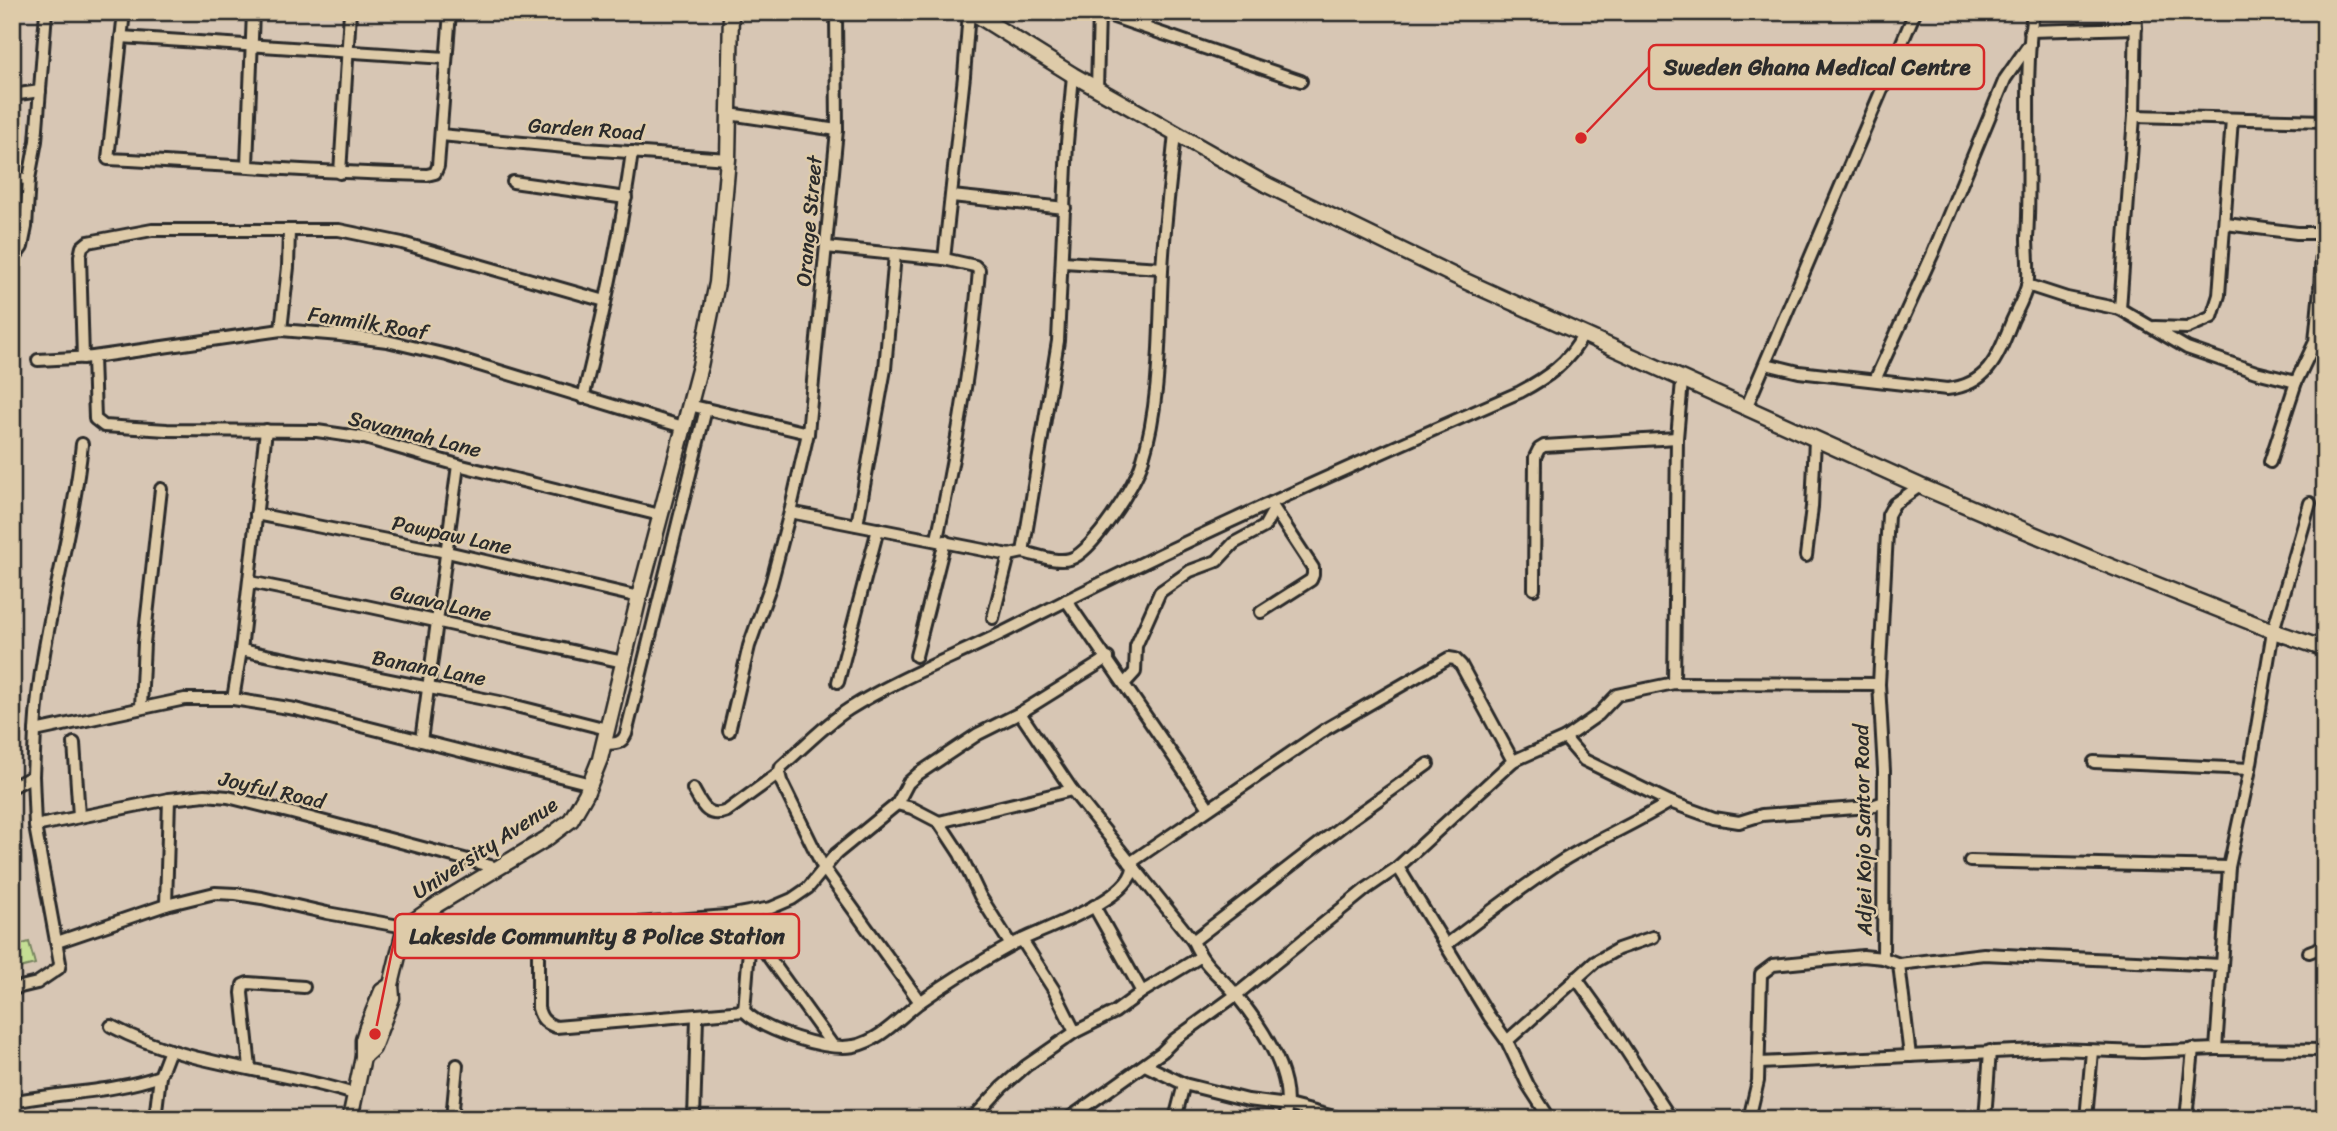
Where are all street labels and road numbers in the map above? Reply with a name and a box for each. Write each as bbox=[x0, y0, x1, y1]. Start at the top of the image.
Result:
street label: Garden Road bbox=[527, 106, 647, 152]
street label: Orange Street bbox=[784, 152, 834, 288]
street label: Fanmilk Roaf bbox=[305, 295, 433, 352]
street label: Savannah Lane bbox=[344, 399, 486, 469]
street label: Pawpaw Lane bbox=[388, 504, 516, 566]
street label: Guava Lane bbox=[387, 573, 496, 633]
street label: Banana Lane bbox=[369, 638, 489, 698]
street label: Adjei Kojo Santor Road bbox=[1842, 722, 1884, 937]
street label: Joyful Road bbox=[214, 759, 331, 821]
street label: University Avenue bbox=[404, 786, 566, 910]

